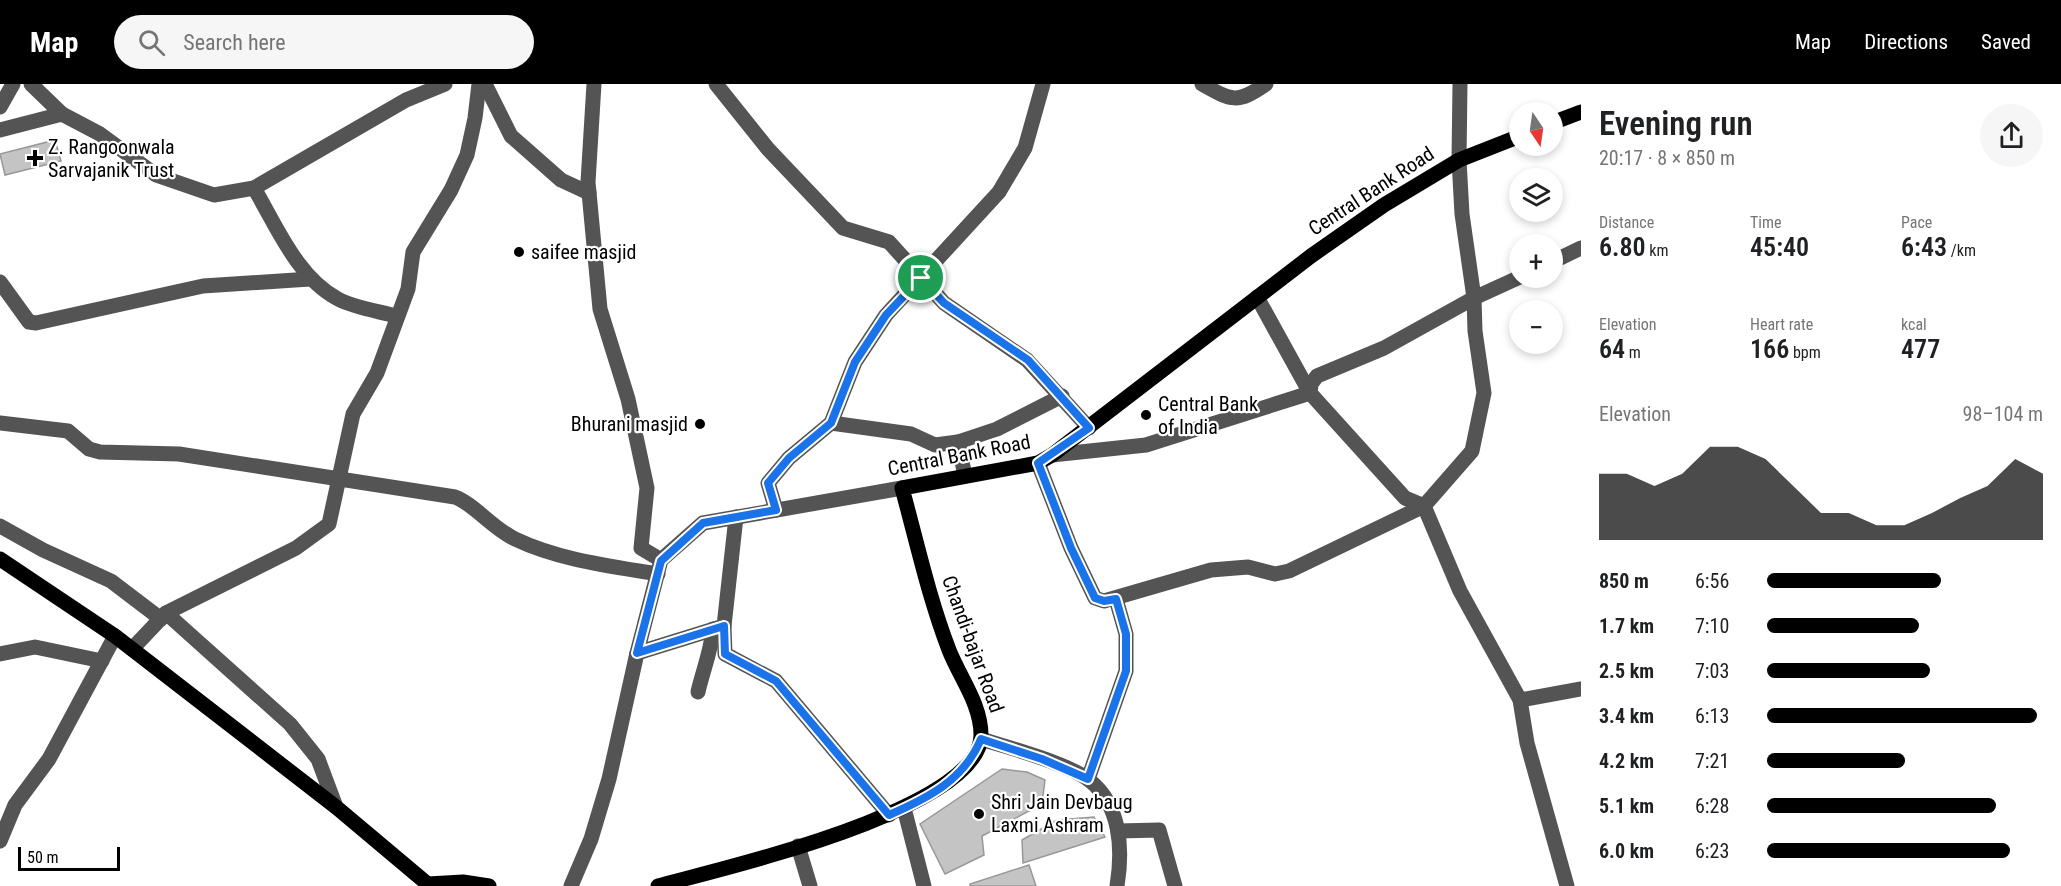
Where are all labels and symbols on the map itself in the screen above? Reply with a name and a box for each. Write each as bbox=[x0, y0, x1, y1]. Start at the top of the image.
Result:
north arrow bbox=[1509, 102, 1563, 156]
place label: Z. Rangoonwala Sarvajanik Trust bbox=[48, 135, 175, 182]
street label: Central Bank Road bbox=[1304, 142, 1438, 240]
marker: Z. Rangoonwala Sarvajanik Trust bbox=[26, 149, 44, 167]
place label: saifee masjid bbox=[531, 240, 636, 264]
marker: saifee masjid bbox=[512, 245, 526, 259]
pin bbox=[895, 252, 946, 303]
place label: Central Bank of India bbox=[1158, 392, 1258, 439]
marker: Central Bank of India bbox=[1139, 408, 1153, 422]
place label: Bhurani masjid bbox=[571, 412, 688, 436]
marker: Bhurani masjid bbox=[693, 417, 707, 431]
street label: Central Bank Road bbox=[886, 429, 1032, 481]
street label: Chandi-bajar Road bbox=[937, 572, 1009, 716]
place label: Shri Jain Devbaug Laxmi Ashram bbox=[991, 790, 1133, 837]
marker: Shri Jain Devbaug Laxmi Ashram bbox=[972, 807, 986, 821]
scale bar bbox=[18, 844, 120, 872]

